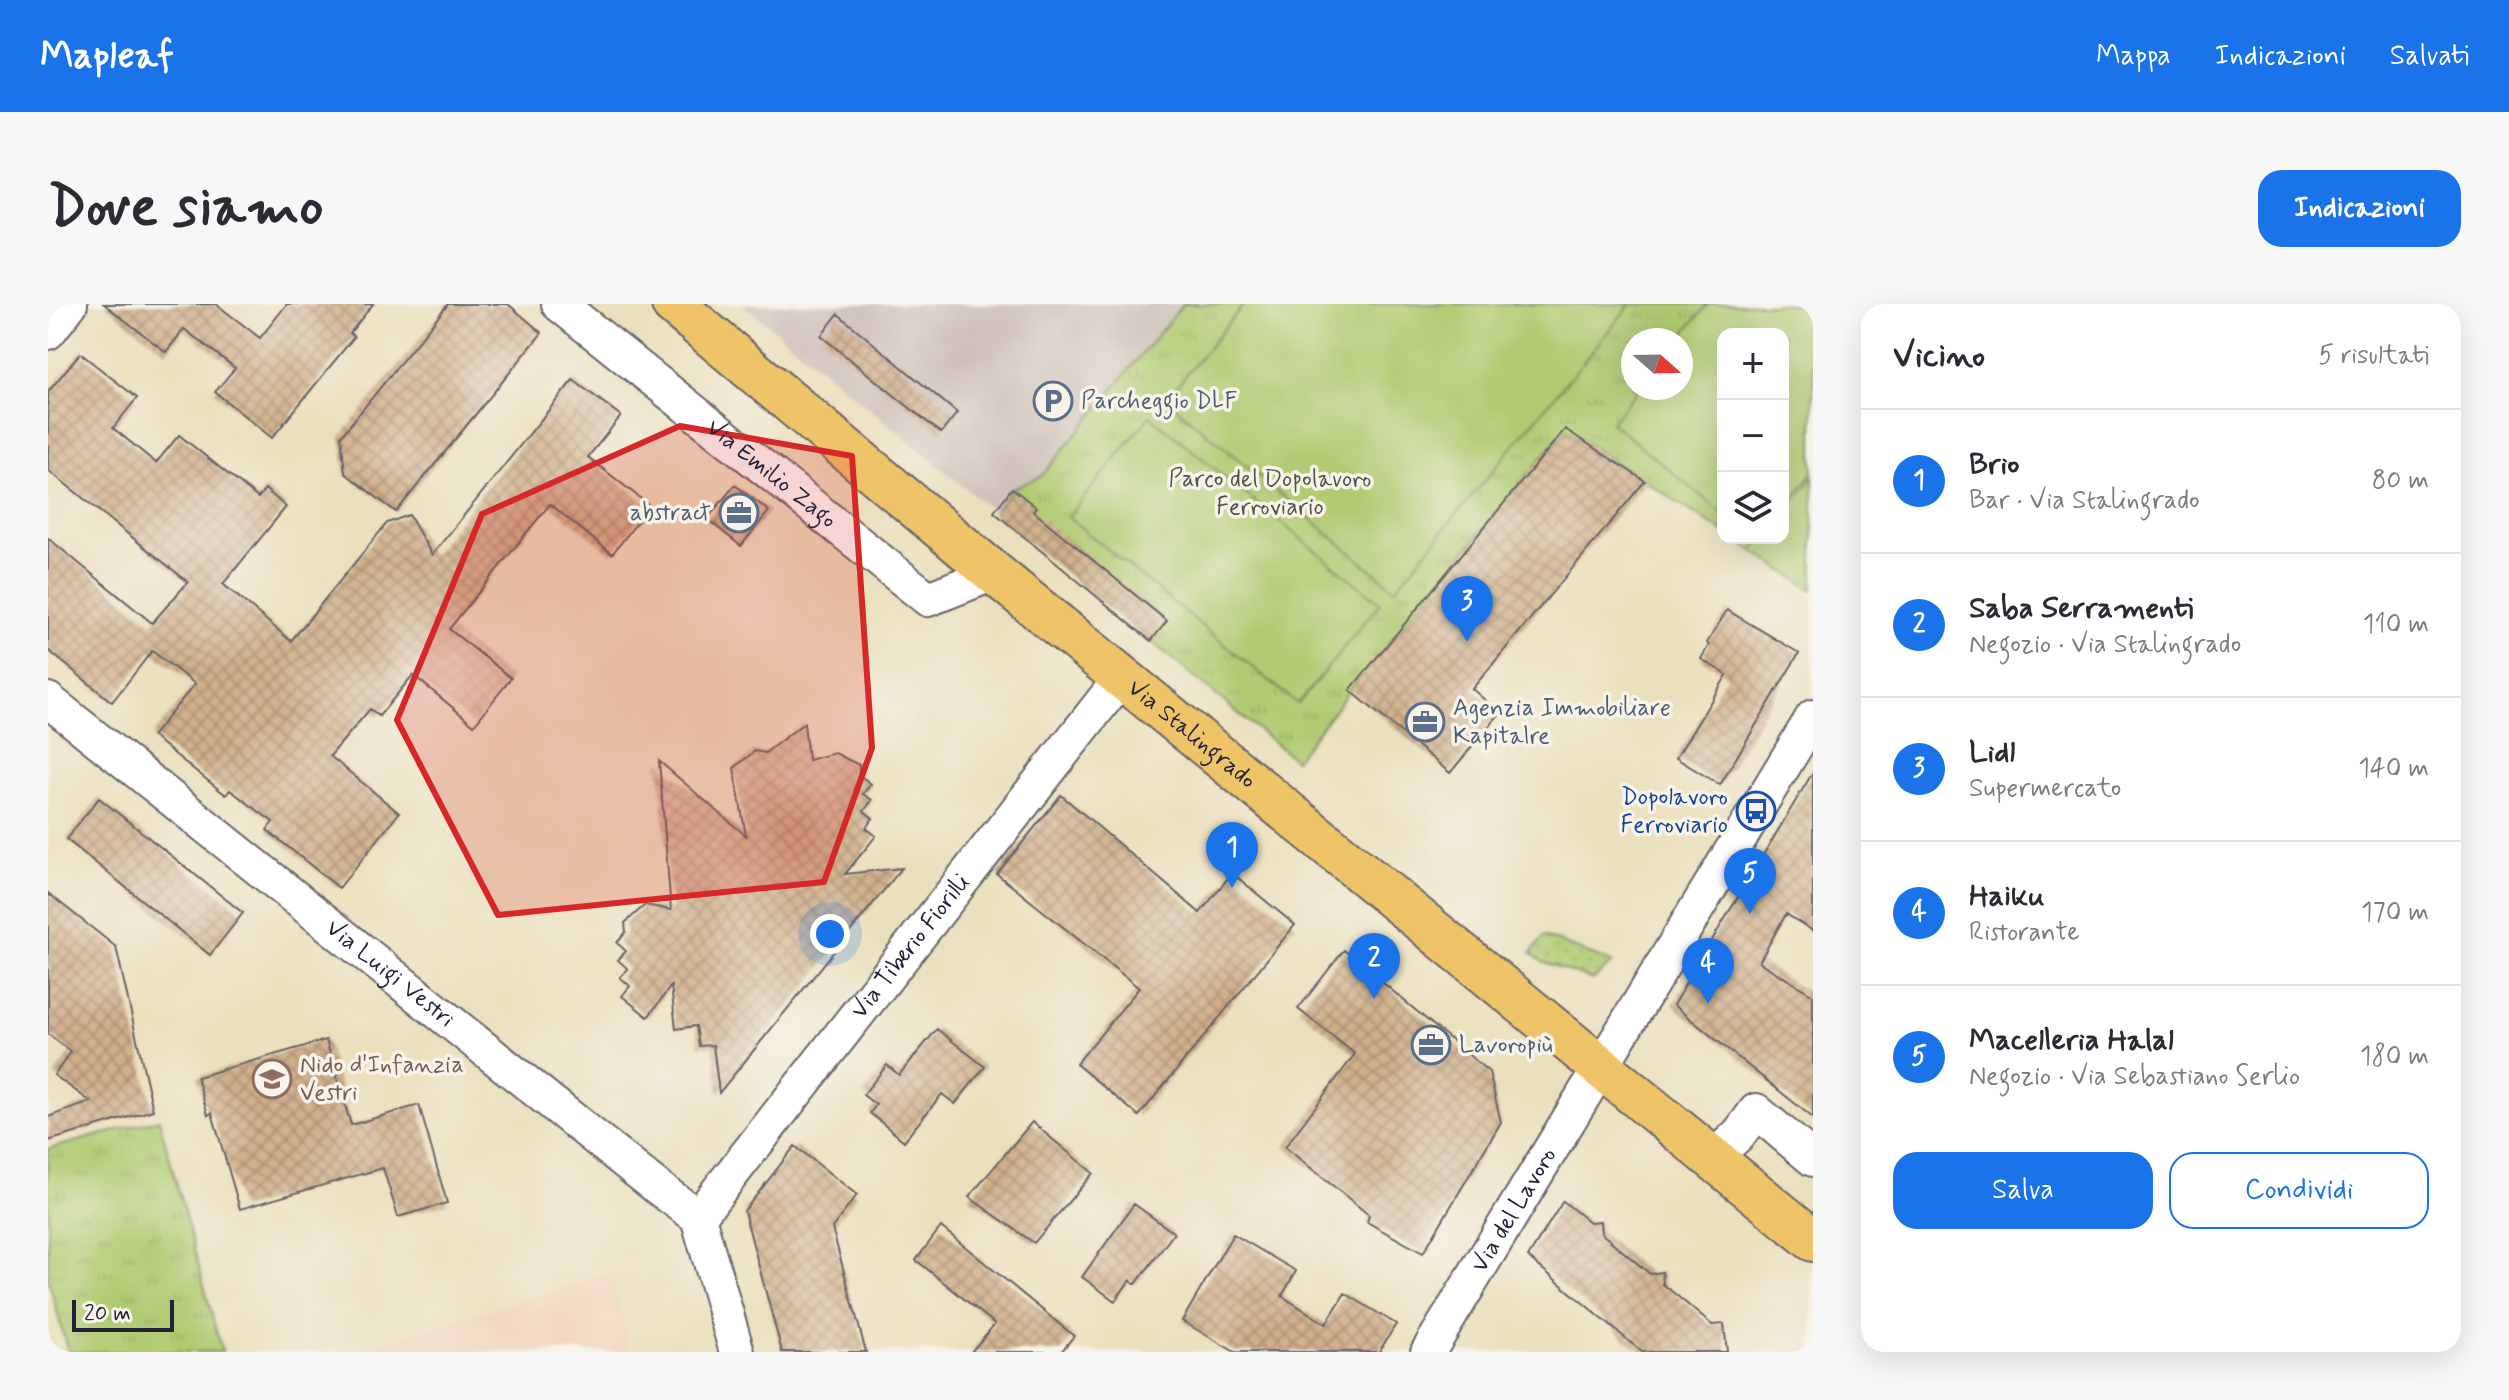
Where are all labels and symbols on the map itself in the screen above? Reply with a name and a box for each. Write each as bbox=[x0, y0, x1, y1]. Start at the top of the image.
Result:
north arrow bbox=[1621, 328, 1693, 400]
parking icon: Parcheggio DLF bbox=[1032, 380, 1074, 422]
place label: Parcheggio DLF bbox=[1081, 386, 1237, 420]
street label: Via Emilio Zago bbox=[700, 412, 843, 535]
park label: Parco del Dopolavoro Ferroviario bbox=[1168, 464, 1372, 523]
office icon: abstract bbox=[718, 492, 760, 534]
place label: abstract bbox=[630, 498, 711, 529]
pin: 3 bbox=[1441, 576, 1493, 642]
street label: Via Stalingrado bbox=[1121, 673, 1263, 796]
place label: Agenzia Immobiliare Kapitalre bbox=[1453, 693, 1671, 752]
office icon: Agenzia Immobiliare Kapitalre bbox=[1404, 701, 1446, 743]
place label: Dopolavoro Ferroviario bbox=[1621, 782, 1728, 841]
bus stop icon: Dopolavoro Ferroviario bbox=[1735, 790, 1777, 832]
pin: 1 bbox=[1206, 822, 1258, 888]
pin: 5 bbox=[1724, 848, 1776, 914]
street label: Via Tiberio Fiorilli bbox=[844, 868, 977, 1025]
street label: Via Luigi Vestri bbox=[319, 913, 461, 1034]
your location bbox=[810, 914, 850, 954]
pin: 2 bbox=[1348, 933, 1400, 999]
pin: 4 bbox=[1682, 938, 1734, 1004]
office icon: Lavoropiù bbox=[1410, 1024, 1452, 1066]
place label: Lavoropiù bbox=[1459, 1030, 1553, 1061]
place label: Nido d'Infanzia Vestri bbox=[300, 1050, 464, 1109]
school or university icon: Nido d'Infanzia Vestri bbox=[251, 1058, 293, 1100]
street label: Via del Lavoro bbox=[1464, 1142, 1564, 1278]
scale bar bbox=[72, 1296, 174, 1332]

